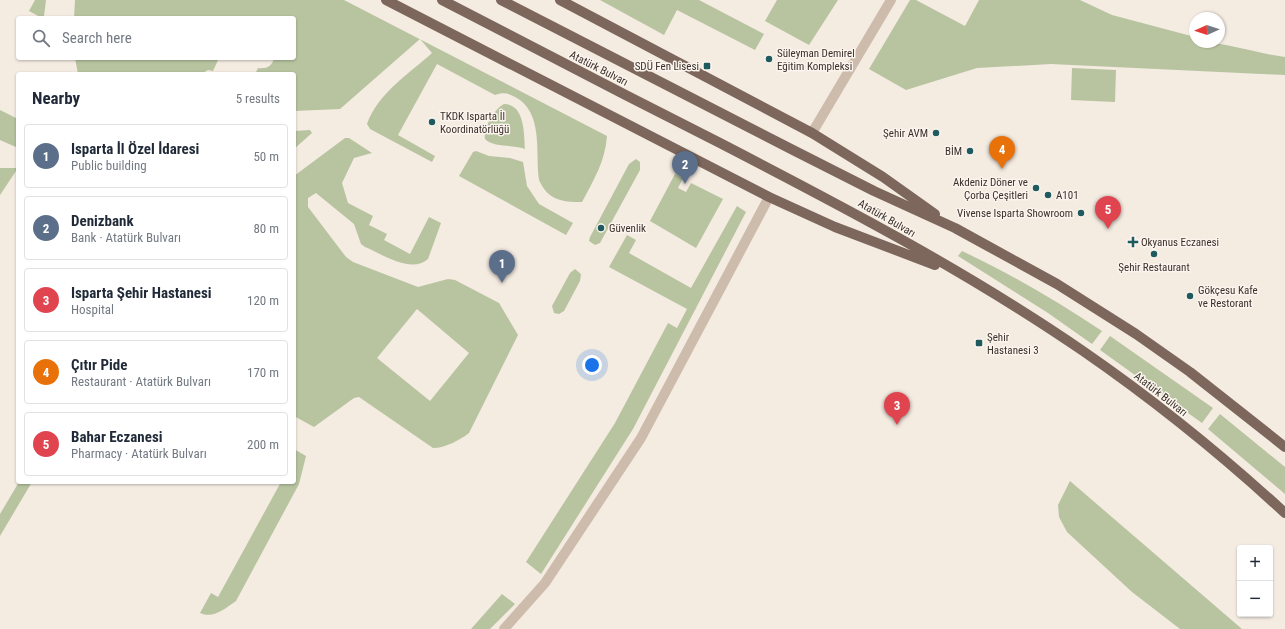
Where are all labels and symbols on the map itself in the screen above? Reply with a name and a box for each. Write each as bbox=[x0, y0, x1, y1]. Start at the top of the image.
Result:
north arrow bbox=[1189, 12, 1225, 48]
place label: Süleyman Demirel Eğitim Kompleksi bbox=[777, 47, 855, 73]
street label: Atatürk Bulvarı bbox=[567, 48, 630, 89]
marker: Süleyman Demirel Eğitim Kompleksi bbox=[764, 54, 774, 64]
place label: SDÜ Fen Lisesi bbox=[635, 60, 699, 73]
marker: SDÜ Fen Lisesi bbox=[702, 61, 712, 71]
place label: TKDK Isparta İl Koordinatörlüğü bbox=[440, 110, 509, 136]
marker: TKDK Isparta İl Koordinatörlüğü bbox=[427, 117, 437, 127]
place label: Şehir AVM bbox=[883, 127, 928, 140]
marker: Şehir AVM bbox=[931, 128, 941, 138]
pin: 4 bbox=[989, 136, 1015, 169]
place label: BİM bbox=[945, 145, 962, 158]
marker: BİM bbox=[965, 146, 975, 156]
pin: 2 bbox=[672, 151, 698, 184]
place label: Akdeniz Döner ve Çorba Çeşitleri bbox=[953, 176, 1028, 202]
marker: Akdeniz Döner ve Çorba Çeşitleri bbox=[1031, 183, 1041, 193]
place label: A101 bbox=[1056, 189, 1079, 202]
marker: A101 bbox=[1043, 190, 1053, 200]
pin: 5 bbox=[1095, 196, 1121, 229]
street label: Atatürk Bulvarı bbox=[856, 197, 918, 240]
place label: Vivense Isparta Showroom bbox=[957, 207, 1073, 220]
marker: Vivense Isparta Showroom bbox=[1076, 208, 1086, 218]
place label: Güvenlik bbox=[609, 222, 646, 235]
marker: Güvenlik bbox=[596, 223, 606, 233]
place label: Okyanus Eczanesi bbox=[1141, 236, 1219, 249]
marker: Okyanus Eczanesi bbox=[1128, 237, 1138, 247]
marker: Şehir Restaurant bbox=[1149, 249, 1159, 259]
pin: 1 bbox=[489, 250, 515, 283]
place label: Şehir Restaurant bbox=[1118, 261, 1190, 274]
place label: Gökçesu Kafe ve Restorant bbox=[1198, 284, 1258, 310]
marker: Gökçesu Kafe ve Restorant bbox=[1185, 291, 1195, 301]
place label: Şehir Hastanesi 3 bbox=[987, 331, 1039, 357]
marker: Şehir Hastanesi 3 bbox=[974, 338, 984, 348]
your location bbox=[582, 355, 602, 375]
street label: Atatürk Bulvarı bbox=[1132, 370, 1190, 419]
pin: 3 bbox=[884, 392, 910, 425]

